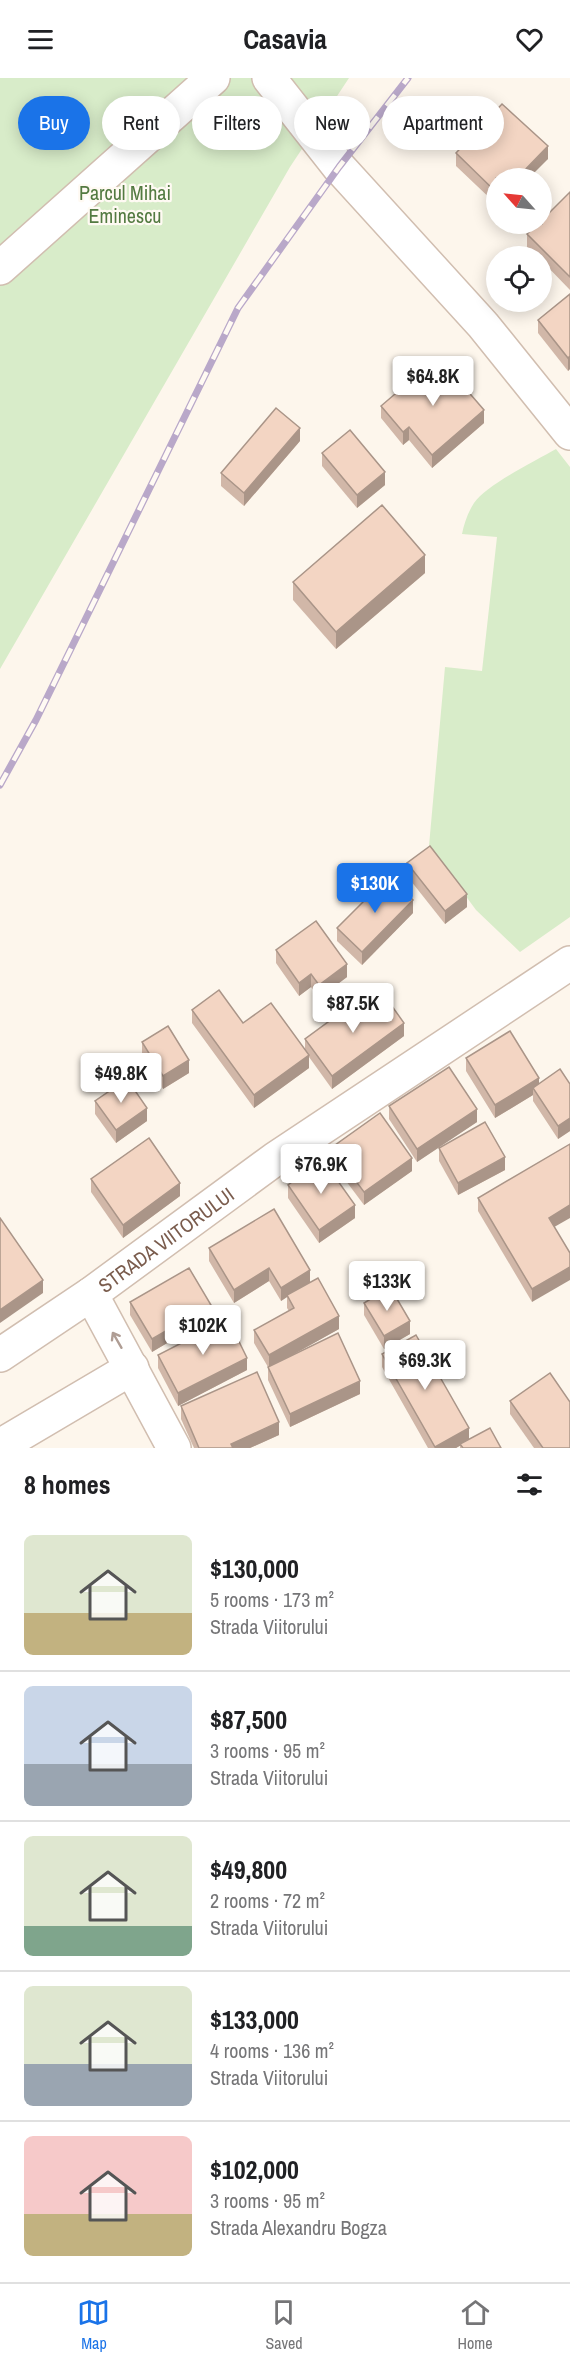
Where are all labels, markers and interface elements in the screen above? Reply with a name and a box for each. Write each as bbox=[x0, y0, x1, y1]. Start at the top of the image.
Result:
text: Casavia bbox=[243, 21, 327, 57]
icon: menu bbox=[24, 23, 57, 56]
icon: heart bbox=[513, 23, 546, 56]
chip: Buy bbox=[18, 96, 90, 150]
chip: Rent bbox=[102, 96, 180, 150]
chip: Filters bbox=[192, 96, 282, 150]
chip: New bbox=[294, 96, 370, 150]
chip: Apartment bbox=[382, 96, 504, 150]
north arrow bbox=[486, 168, 552, 234]
map controls bbox=[486, 168, 552, 312]
park label: Parcul Mihai Eminescu bbox=[79, 179, 171, 229]
button: locate bbox=[486, 246, 552, 312]
pin: $64.8K bbox=[384, 356, 482, 407]
text: $64.8K bbox=[407, 362, 459, 389]
pin: $130K bbox=[333, 863, 417, 914]
text: $130K bbox=[351, 869, 399, 896]
pin: $87.5K bbox=[304, 983, 402, 1034]
text: $87.5K bbox=[327, 989, 379, 1016]
pin: $49.8K bbox=[72, 1053, 170, 1104]
text: $49.8K bbox=[95, 1059, 147, 1086]
pin: $76.9K bbox=[272, 1144, 370, 1195]
text: $76.9K bbox=[295, 1150, 347, 1177]
street label: STRADA VIITORULUI bbox=[92, 1180, 239, 1298]
pin: $133K bbox=[345, 1261, 429, 1312]
text: $133K bbox=[363, 1267, 411, 1294]
pin: $102K bbox=[161, 1305, 245, 1356]
text: $102K bbox=[179, 1311, 227, 1338]
one-way arrow bbox=[111, 1332, 123, 1349]
pin: $69.3K bbox=[376, 1340, 474, 1391]
text: $69.3K bbox=[399, 1346, 451, 1373]
text: 8 homes bbox=[24, 1467, 111, 1502]
icon: filters bbox=[513, 1468, 546, 1501]
text: $130,000 bbox=[210, 1551, 299, 1586]
icon: home bbox=[72, 1559, 144, 1631]
text: 5 rooms · 173 m² bbox=[210, 1586, 334, 1613]
text: Strada Viitorului bbox=[210, 1613, 328, 1640]
text: $87,500 bbox=[210, 1702, 287, 1737]
icon: home bbox=[72, 1710, 144, 1782]
text: 3 rooms · 95 m² bbox=[210, 1737, 325, 1764]
text: Strada Viitorului bbox=[210, 1764, 328, 1791]
text: $49,800 bbox=[210, 1852, 287, 1887]
icon: home bbox=[72, 1860, 144, 1932]
text: 2 rooms · 72 m² bbox=[210, 1887, 325, 1914]
text: Strada Viitorului bbox=[210, 1914, 328, 1941]
text: $133,000 bbox=[210, 2002, 299, 2037]
icon: home bbox=[72, 2010, 144, 2082]
text: 4 rooms · 136 m² bbox=[210, 2037, 334, 2064]
text: Strada Viitorului bbox=[210, 2064, 328, 2091]
text: $102,000 bbox=[210, 2152, 299, 2187]
icon: home bbox=[72, 2160, 144, 2232]
text: 3 rooms · 95 m² bbox=[210, 2187, 325, 2214]
text: Strada Alexandru Bogza bbox=[210, 2214, 387, 2241]
tab: Map bbox=[77, 2296, 110, 2354]
tab: Saved bbox=[265, 2296, 303, 2354]
tab: Home bbox=[458, 2296, 493, 2354]

